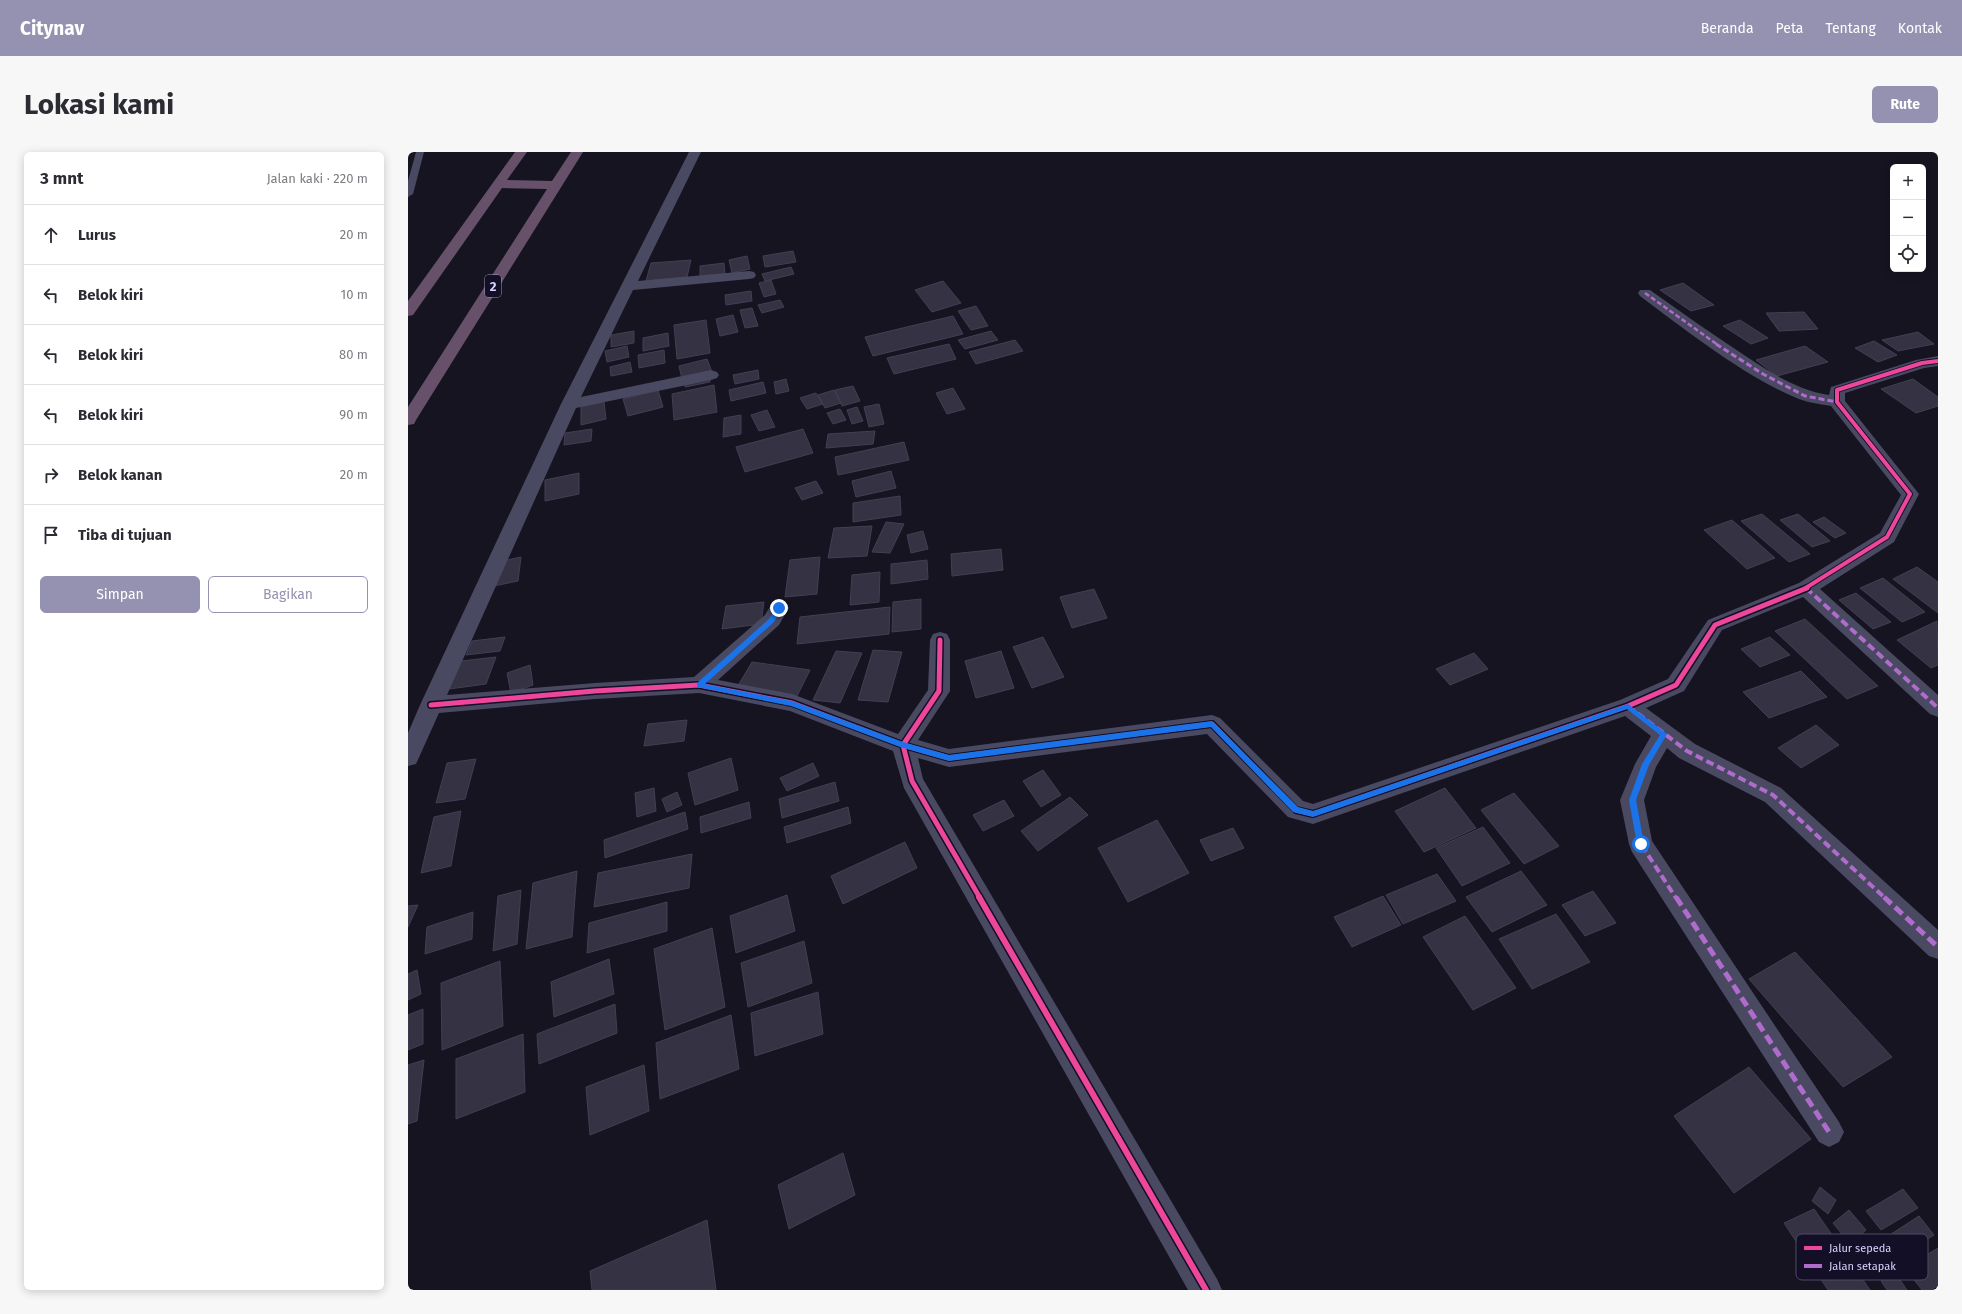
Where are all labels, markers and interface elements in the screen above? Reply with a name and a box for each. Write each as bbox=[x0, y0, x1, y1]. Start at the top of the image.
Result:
text: Citynav bbox=[20, 17, 84, 40]
text: Beranda bbox=[1701, 20, 1754, 37]
text: Peta bbox=[1776, 20, 1803, 37]
text: Tentang bbox=[1825, 20, 1876, 37]
text: Kontak bbox=[1898, 20, 1942, 37]
button: Rute bbox=[1872, 86, 1938, 123]
text: Lokasi kami bbox=[24, 88, 174, 121]
map controls bbox=[1890, 164, 1926, 272]
button: + bbox=[1890, 164, 1926, 200]
text: 3 mnt bbox=[40, 168, 84, 189]
text: Jalan kaki · 220 m bbox=[267, 171, 368, 186]
button: − bbox=[1890, 200, 1926, 236]
icon: ahead bbox=[40, 224, 62, 246]
text: Lurus bbox=[78, 226, 116, 244]
text: 20 m bbox=[340, 227, 368, 242]
button: locate bbox=[1890, 236, 1926, 272]
road number: 2 bbox=[485, 275, 501, 297]
icon: left bbox=[40, 284, 62, 306]
text: Belok kiri bbox=[78, 286, 143, 304]
text: 10 m bbox=[341, 287, 368, 302]
icon: left bbox=[40, 344, 62, 366]
text: Belok kiri bbox=[78, 346, 143, 364]
text: 80 m bbox=[339, 347, 368, 362]
icon: left bbox=[40, 404, 62, 426]
text: Belok kiri bbox=[78, 406, 143, 424]
text: 90 m bbox=[339, 407, 368, 422]
icon: right bbox=[40, 464, 62, 486]
text: Belok kanan bbox=[78, 466, 162, 484]
text: 20 m bbox=[340, 467, 368, 482]
icon: arrive bbox=[40, 524, 62, 546]
text: Tiba di tujuan bbox=[78, 526, 172, 544]
button: Simpan bbox=[40, 576, 200, 613]
button: Bagikan bbox=[208, 576, 368, 613]
route end bbox=[770, 599, 788, 617]
route start bbox=[1632, 835, 1650, 853]
legend bbox=[1796, 1234, 1928, 1280]
text: Jalur sepeda bbox=[1829, 1242, 1891, 1255]
text: Jalan setapak bbox=[1829, 1260, 1896, 1273]

